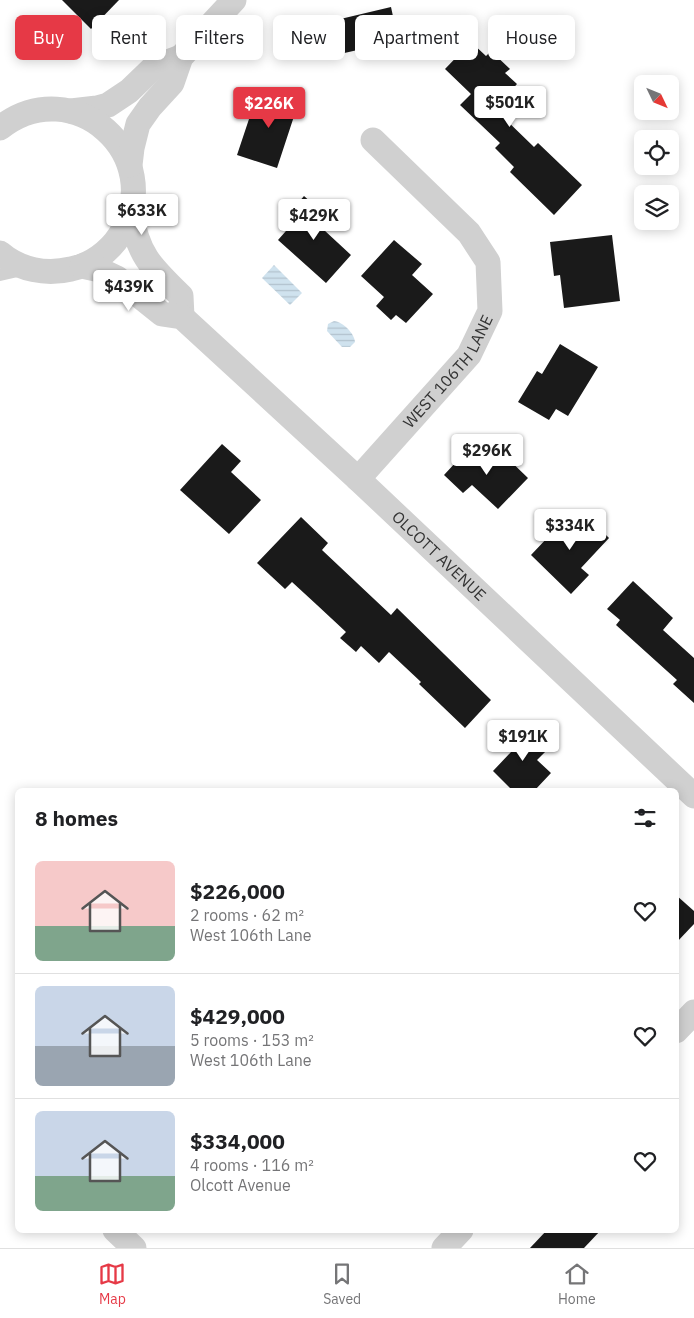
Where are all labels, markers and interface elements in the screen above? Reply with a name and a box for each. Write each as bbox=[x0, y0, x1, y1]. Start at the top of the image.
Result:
chip: Buy bbox=[15, 15, 82, 60]
chip: Rent bbox=[92, 15, 166, 60]
chip: Filters bbox=[176, 15, 263, 60]
chip: New bbox=[273, 15, 345, 60]
chip: Apartment bbox=[355, 15, 478, 60]
chip: House bbox=[488, 15, 575, 60]
north arrow bbox=[634, 75, 679, 120]
map controls bbox=[634, 75, 679, 230]
pin: $226K bbox=[234, 86, 304, 129]
pin: $501K bbox=[475, 86, 545, 128]
text: $501K bbox=[485, 92, 535, 112]
text: $226K bbox=[244, 93, 294, 113]
button: locate bbox=[634, 130, 679, 175]
button: layers bbox=[634, 185, 679, 230]
pin: $633K bbox=[107, 194, 177, 236]
pin: $429K bbox=[279, 198, 349, 241]
text: $633K bbox=[117, 200, 167, 220]
text: $429K bbox=[289, 205, 339, 225]
pin: $439K bbox=[94, 270, 164, 312]
text: $439K bbox=[104, 276, 154, 296]
street label: WEST 106TH LANE bbox=[399, 311, 497, 432]
pin: $296K bbox=[452, 434, 522, 476]
text: $296K bbox=[462, 440, 512, 460]
street label: OLCOTT AVENUE bbox=[388, 506, 491, 605]
pin: $334K bbox=[535, 508, 605, 551]
text: $334K bbox=[545, 515, 595, 535]
pin: $191K bbox=[488, 720, 558, 762]
text: $191K bbox=[498, 726, 548, 746]
text: 8 homes bbox=[35, 804, 118, 832]
icon: filters bbox=[631, 804, 659, 832]
text: $226,000 bbox=[190, 877, 285, 905]
icon: home bbox=[75, 881, 135, 941]
icon: heart bbox=[631, 897, 659, 925]
text: 2 rooms · 62 m² bbox=[190, 905, 304, 925]
text: West 106th Lane bbox=[190, 925, 312, 945]
text: $429,000 bbox=[190, 1002, 285, 1030]
icon: home bbox=[75, 1006, 135, 1066]
icon: heart bbox=[631, 1022, 659, 1050]
text: 5 rooms · 153 m² bbox=[190, 1030, 314, 1050]
text: West 106th Lane bbox=[190, 1050, 312, 1070]
text: $334,000 bbox=[190, 1127, 285, 1155]
icon: home bbox=[75, 1131, 135, 1191]
icon: heart bbox=[631, 1147, 659, 1175]
text: 4 rooms · 116 m² bbox=[190, 1155, 314, 1175]
text: Olcott Avenue bbox=[190, 1175, 291, 1195]
tab: Map bbox=[98, 1260, 126, 1308]
tab: Saved bbox=[323, 1260, 361, 1308]
tab: Home bbox=[558, 1260, 596, 1308]

